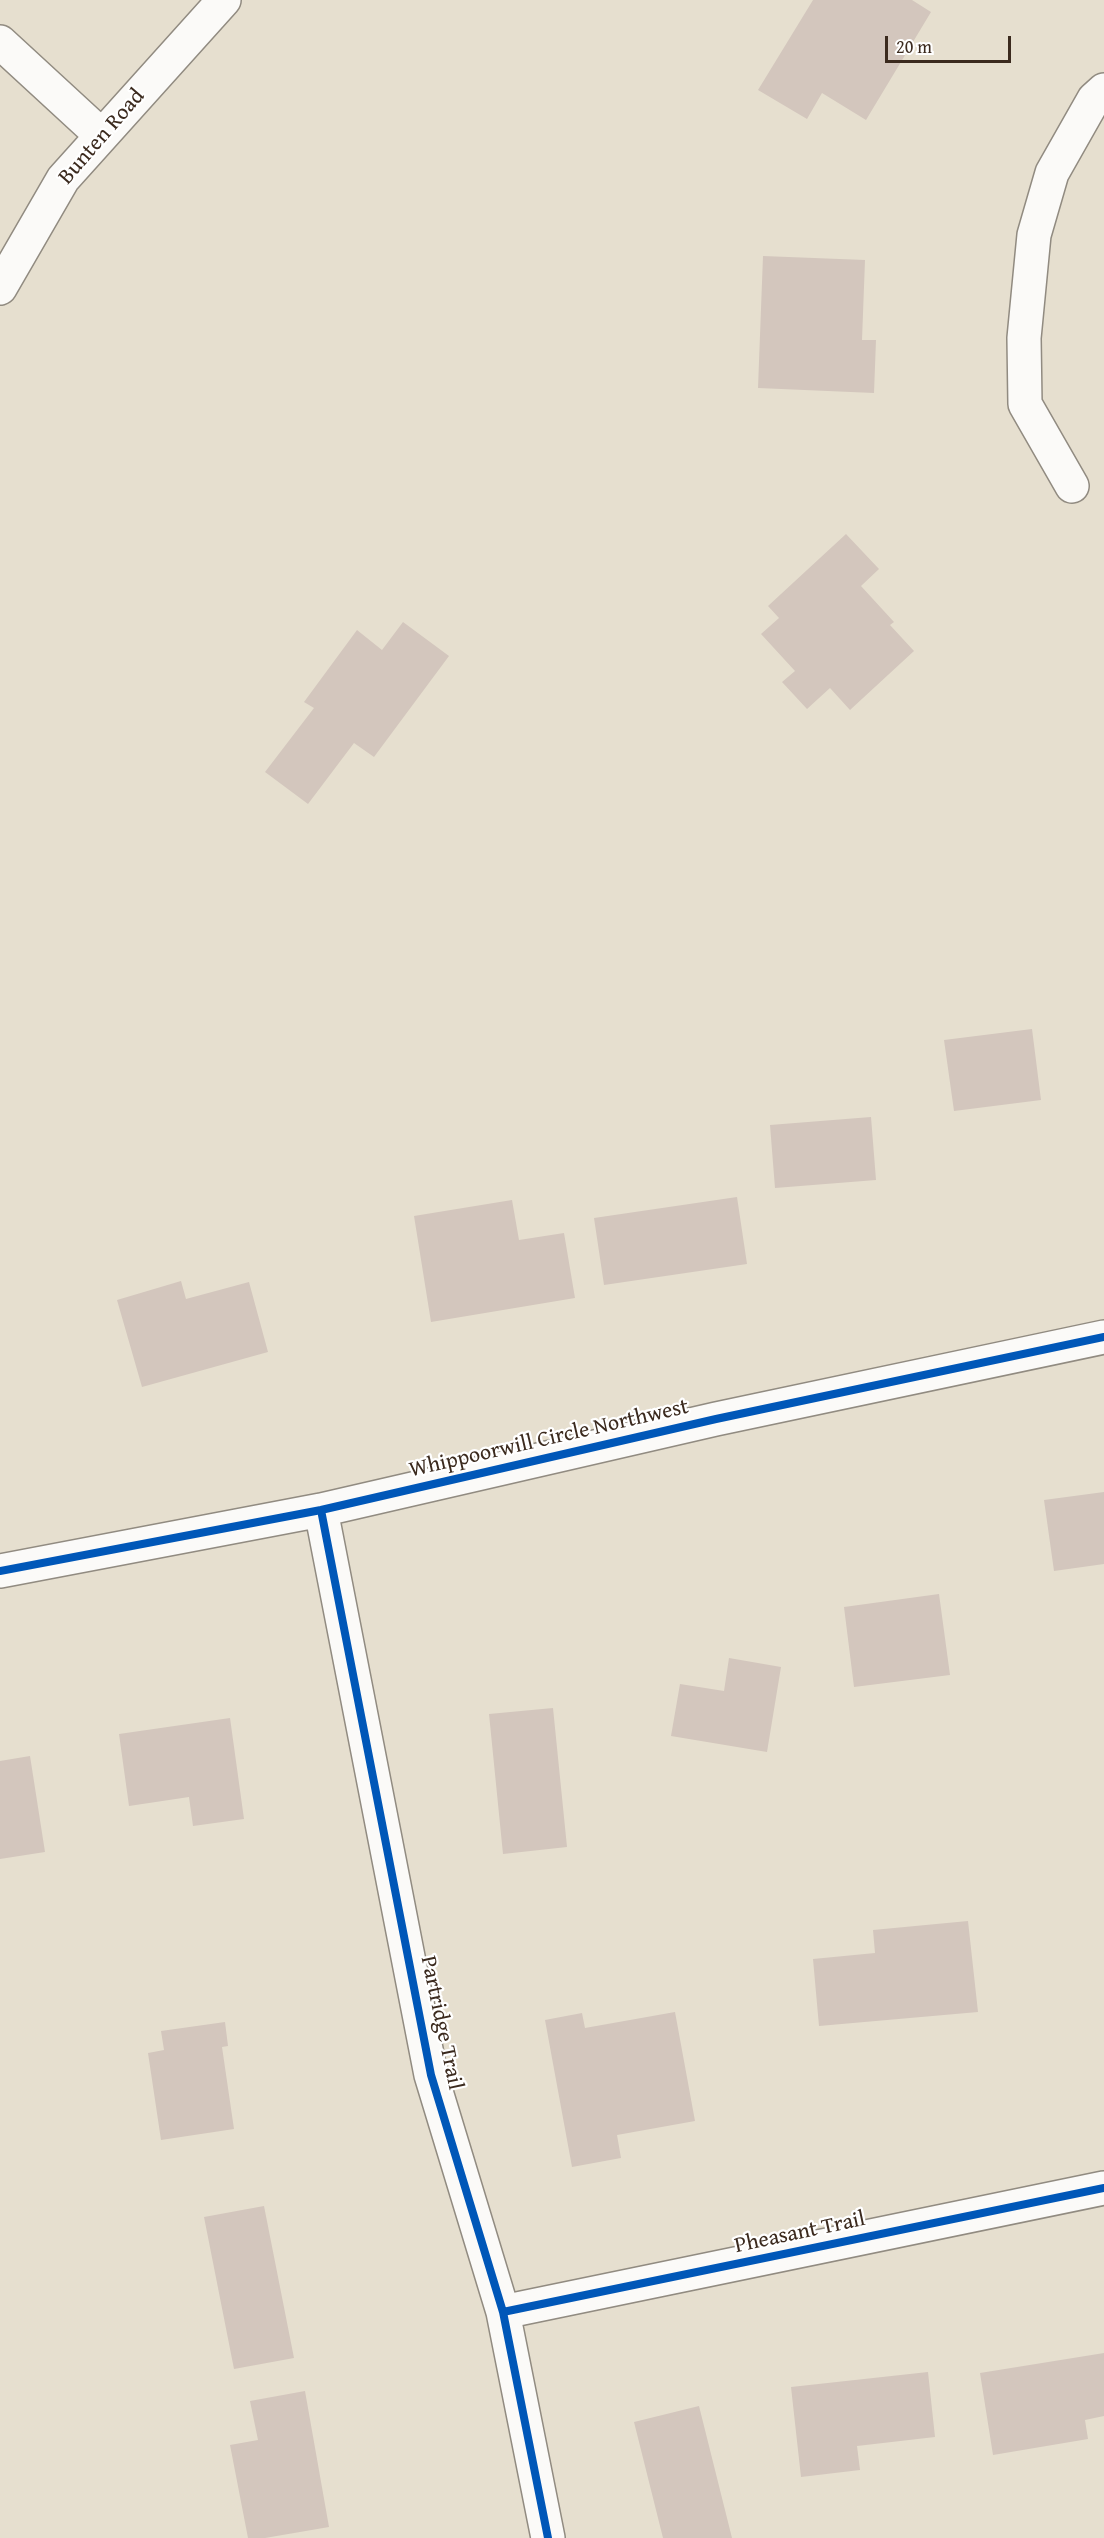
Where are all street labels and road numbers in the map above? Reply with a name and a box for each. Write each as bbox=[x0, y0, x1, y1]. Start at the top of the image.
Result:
street label: Bunten Road bbox=[53, 84, 151, 190]
street label: Whippoorwill Circle Northwest bbox=[407, 1394, 691, 1484]
street label: Partridge Trail bbox=[414, 1954, 468, 2092]
street label: Pheasant Trail bbox=[732, 2206, 868, 2260]

